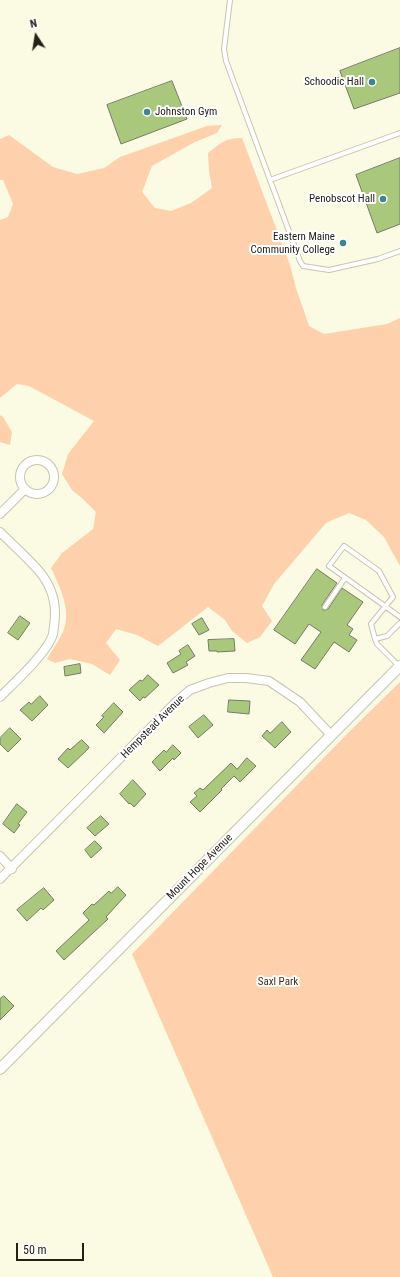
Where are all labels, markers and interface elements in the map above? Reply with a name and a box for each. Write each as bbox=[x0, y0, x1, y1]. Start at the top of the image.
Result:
north arrow bbox=[16, 16, 56, 56]
text: N bbox=[29, 17, 38, 31]
place label: Schoodic Hall bbox=[304, 75, 364, 89]
marker: Schoodic Hall bbox=[367, 77, 377, 87]
place label: Johnston Gym bbox=[155, 105, 217, 119]
marker: Johnston Gym bbox=[142, 107, 152, 117]
place label: Penobscot Hall bbox=[309, 192, 375, 206]
marker: Penobscot Hall bbox=[378, 194, 388, 204]
place label: Eastern Maine Community College bbox=[251, 230, 335, 256]
marker: Eastern Maine Community College bbox=[338, 238, 348, 248]
street label: Hempstead Avenue bbox=[119, 693, 187, 761]
street label: Mount Hope Avenue bbox=[164, 831, 236, 903]
park label: Saxl Park bbox=[258, 975, 298, 989]
scale bar bbox=[18, 1235, 86, 1261]
text: 50 m bbox=[23, 1243, 47, 1257]

